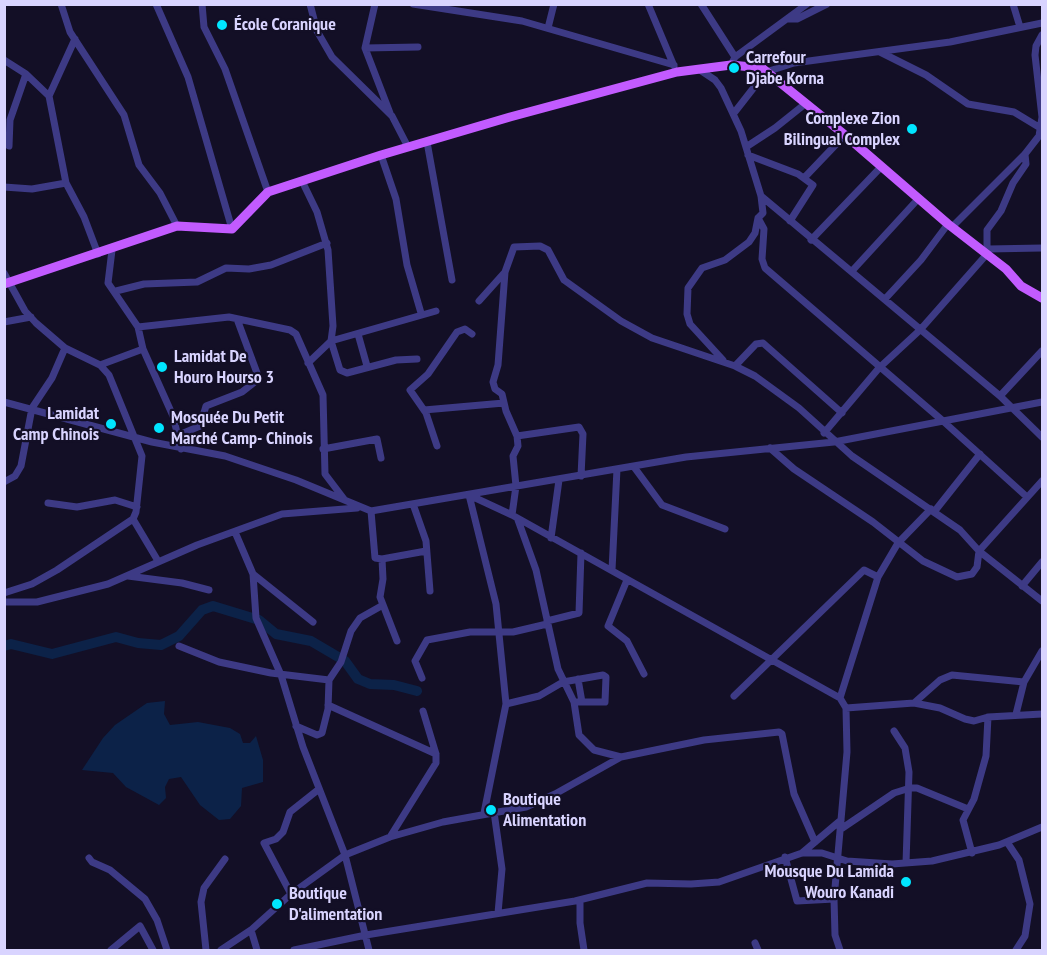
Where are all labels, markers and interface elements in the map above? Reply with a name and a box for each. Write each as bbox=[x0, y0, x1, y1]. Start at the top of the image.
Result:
place label: École Coranique bbox=[234, 14, 336, 36]
marker: École Coranique bbox=[215, 18, 229, 32]
place label: Carrefour Djabe Korna bbox=[746, 47, 824, 90]
marker: Carrefour Djabe Korna bbox=[727, 61, 741, 75]
place label: Complexe Zion Bilingual Complex bbox=[784, 108, 900, 150]
marker: Complexe Zion Bilingual Complex bbox=[905, 122, 919, 136]
place label: Lamidat De Houro Hourso 3 bbox=[174, 346, 274, 388]
marker: Lamidat De Houro Hourso 3 bbox=[155, 360, 169, 374]
place label: Lamidat Camp Chinois bbox=[13, 403, 99, 446]
place label: Mosquée Du Petit Marché Camp- Chinois bbox=[171, 407, 313, 450]
marker: Lamidat Camp Chinois bbox=[104, 417, 118, 431]
marker: Mosquée Du Petit Marché Camp- Chinois bbox=[152, 421, 166, 435]
place label: Boutique Alimentation bbox=[503, 789, 586, 832]
marker: Boutique Alimentation bbox=[484, 803, 498, 817]
place label: Mousque Du Lamida Wouro Kanadi bbox=[764, 861, 894, 904]
marker: Mousque Du Lamida Wouro Kanadi bbox=[899, 875, 913, 889]
place label: Boutique D'alimentation bbox=[289, 883, 382, 926]
marker: Boutique D'alimentation bbox=[270, 897, 284, 911]

